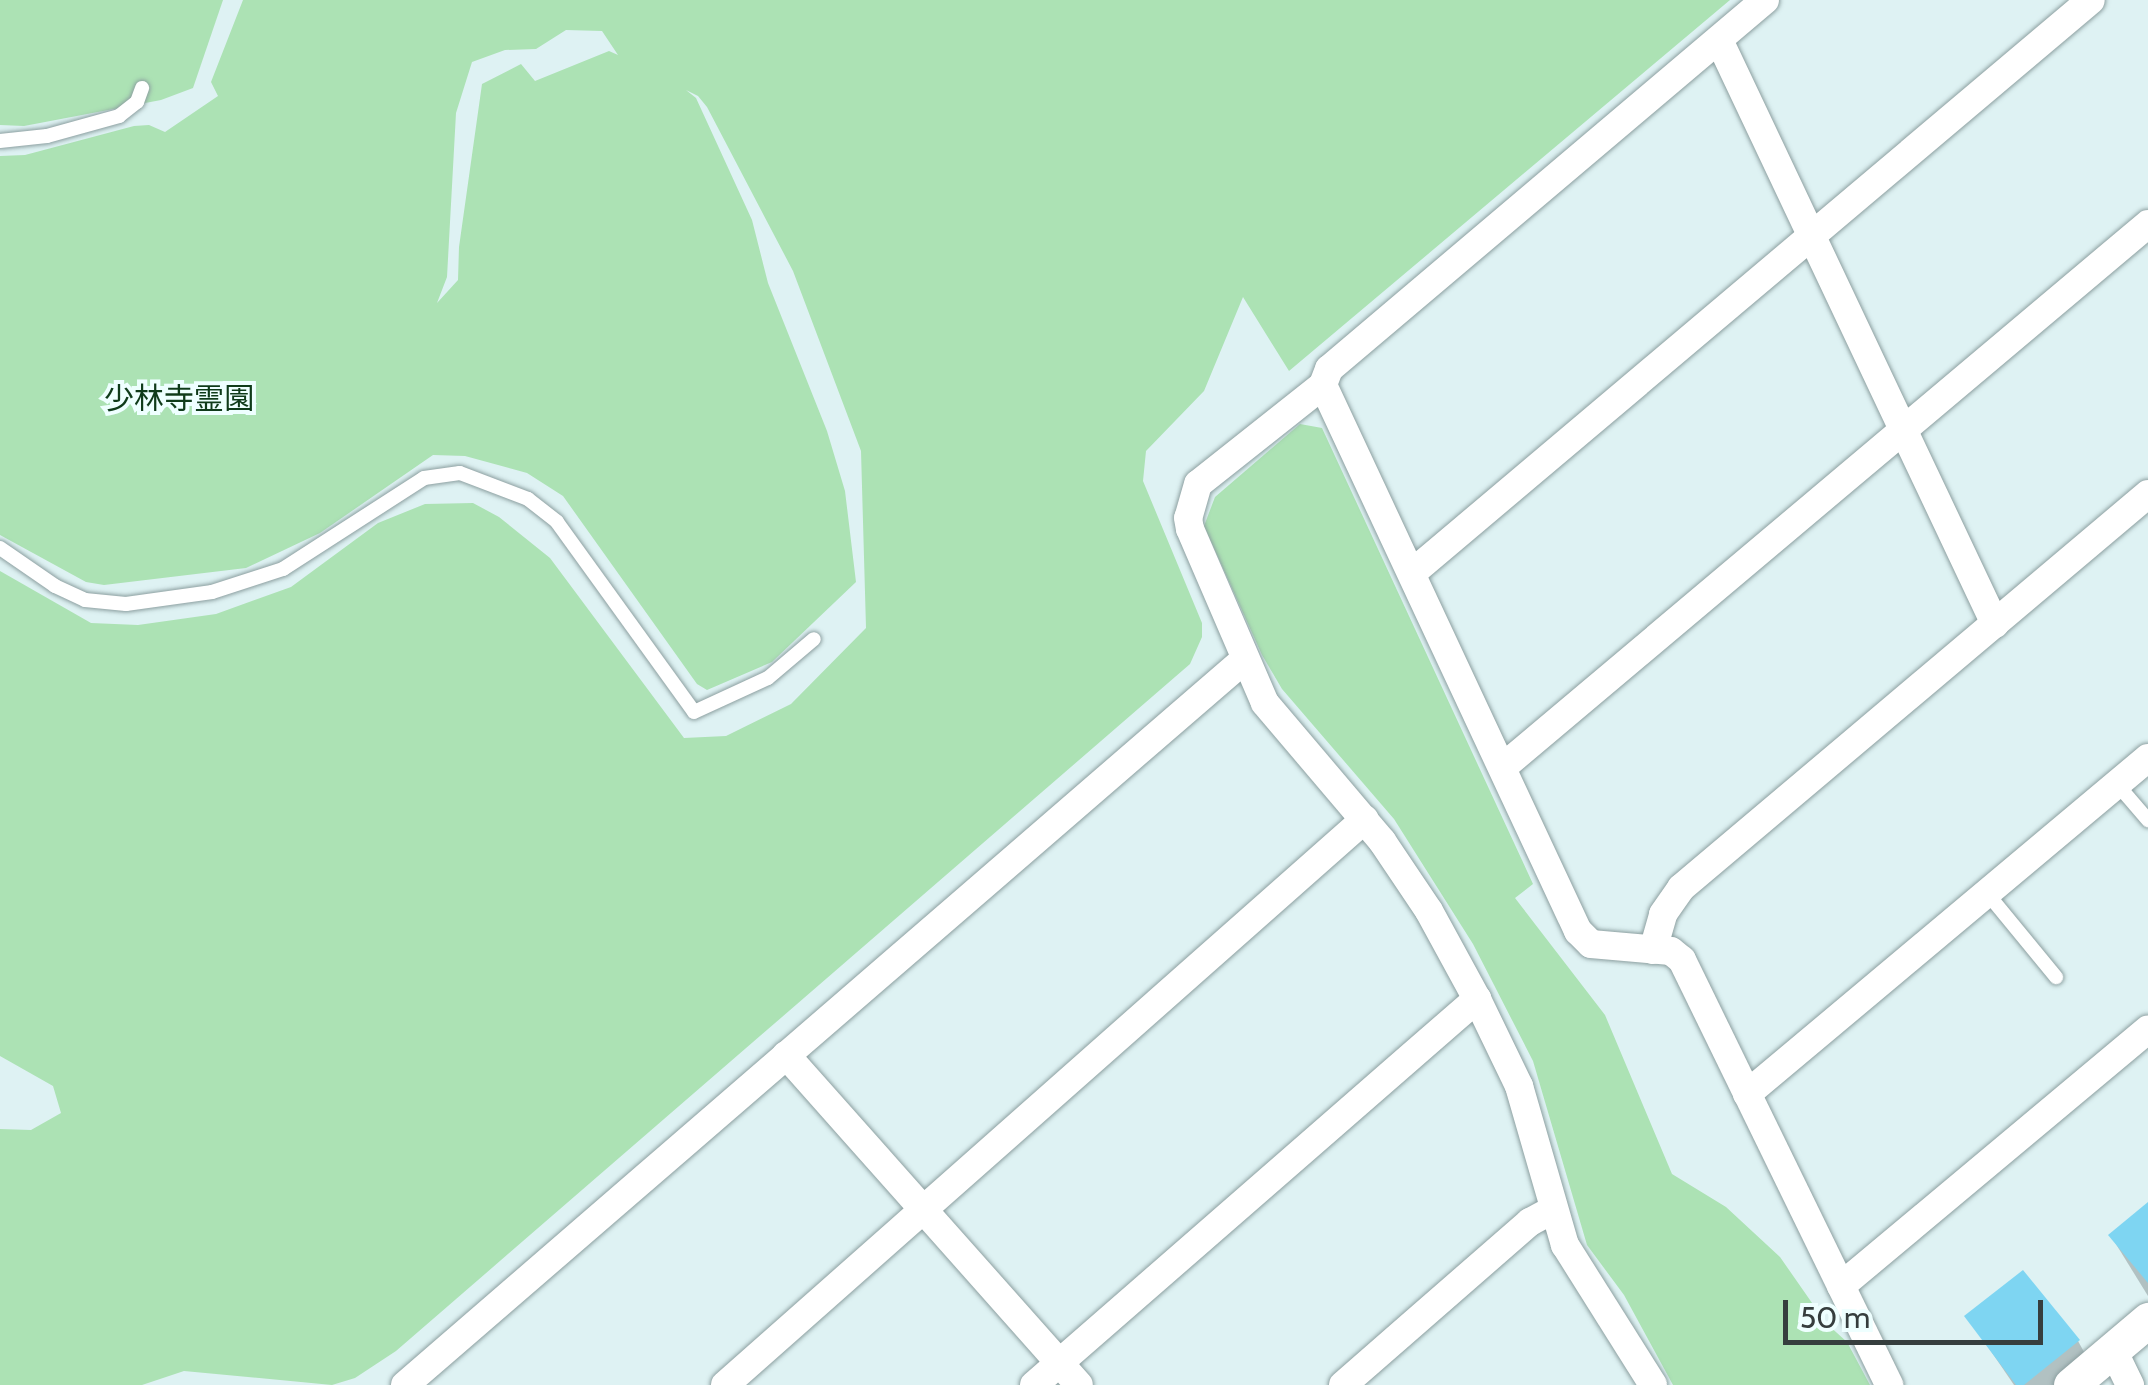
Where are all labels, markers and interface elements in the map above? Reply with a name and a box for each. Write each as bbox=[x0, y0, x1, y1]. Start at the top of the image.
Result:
park label: 少林寺霊園 bbox=[104, 381, 254, 417]
scale bar bbox=[1788, 1280, 2048, 1342]
text: 50 m bbox=[1800, 1299, 1870, 1336]

